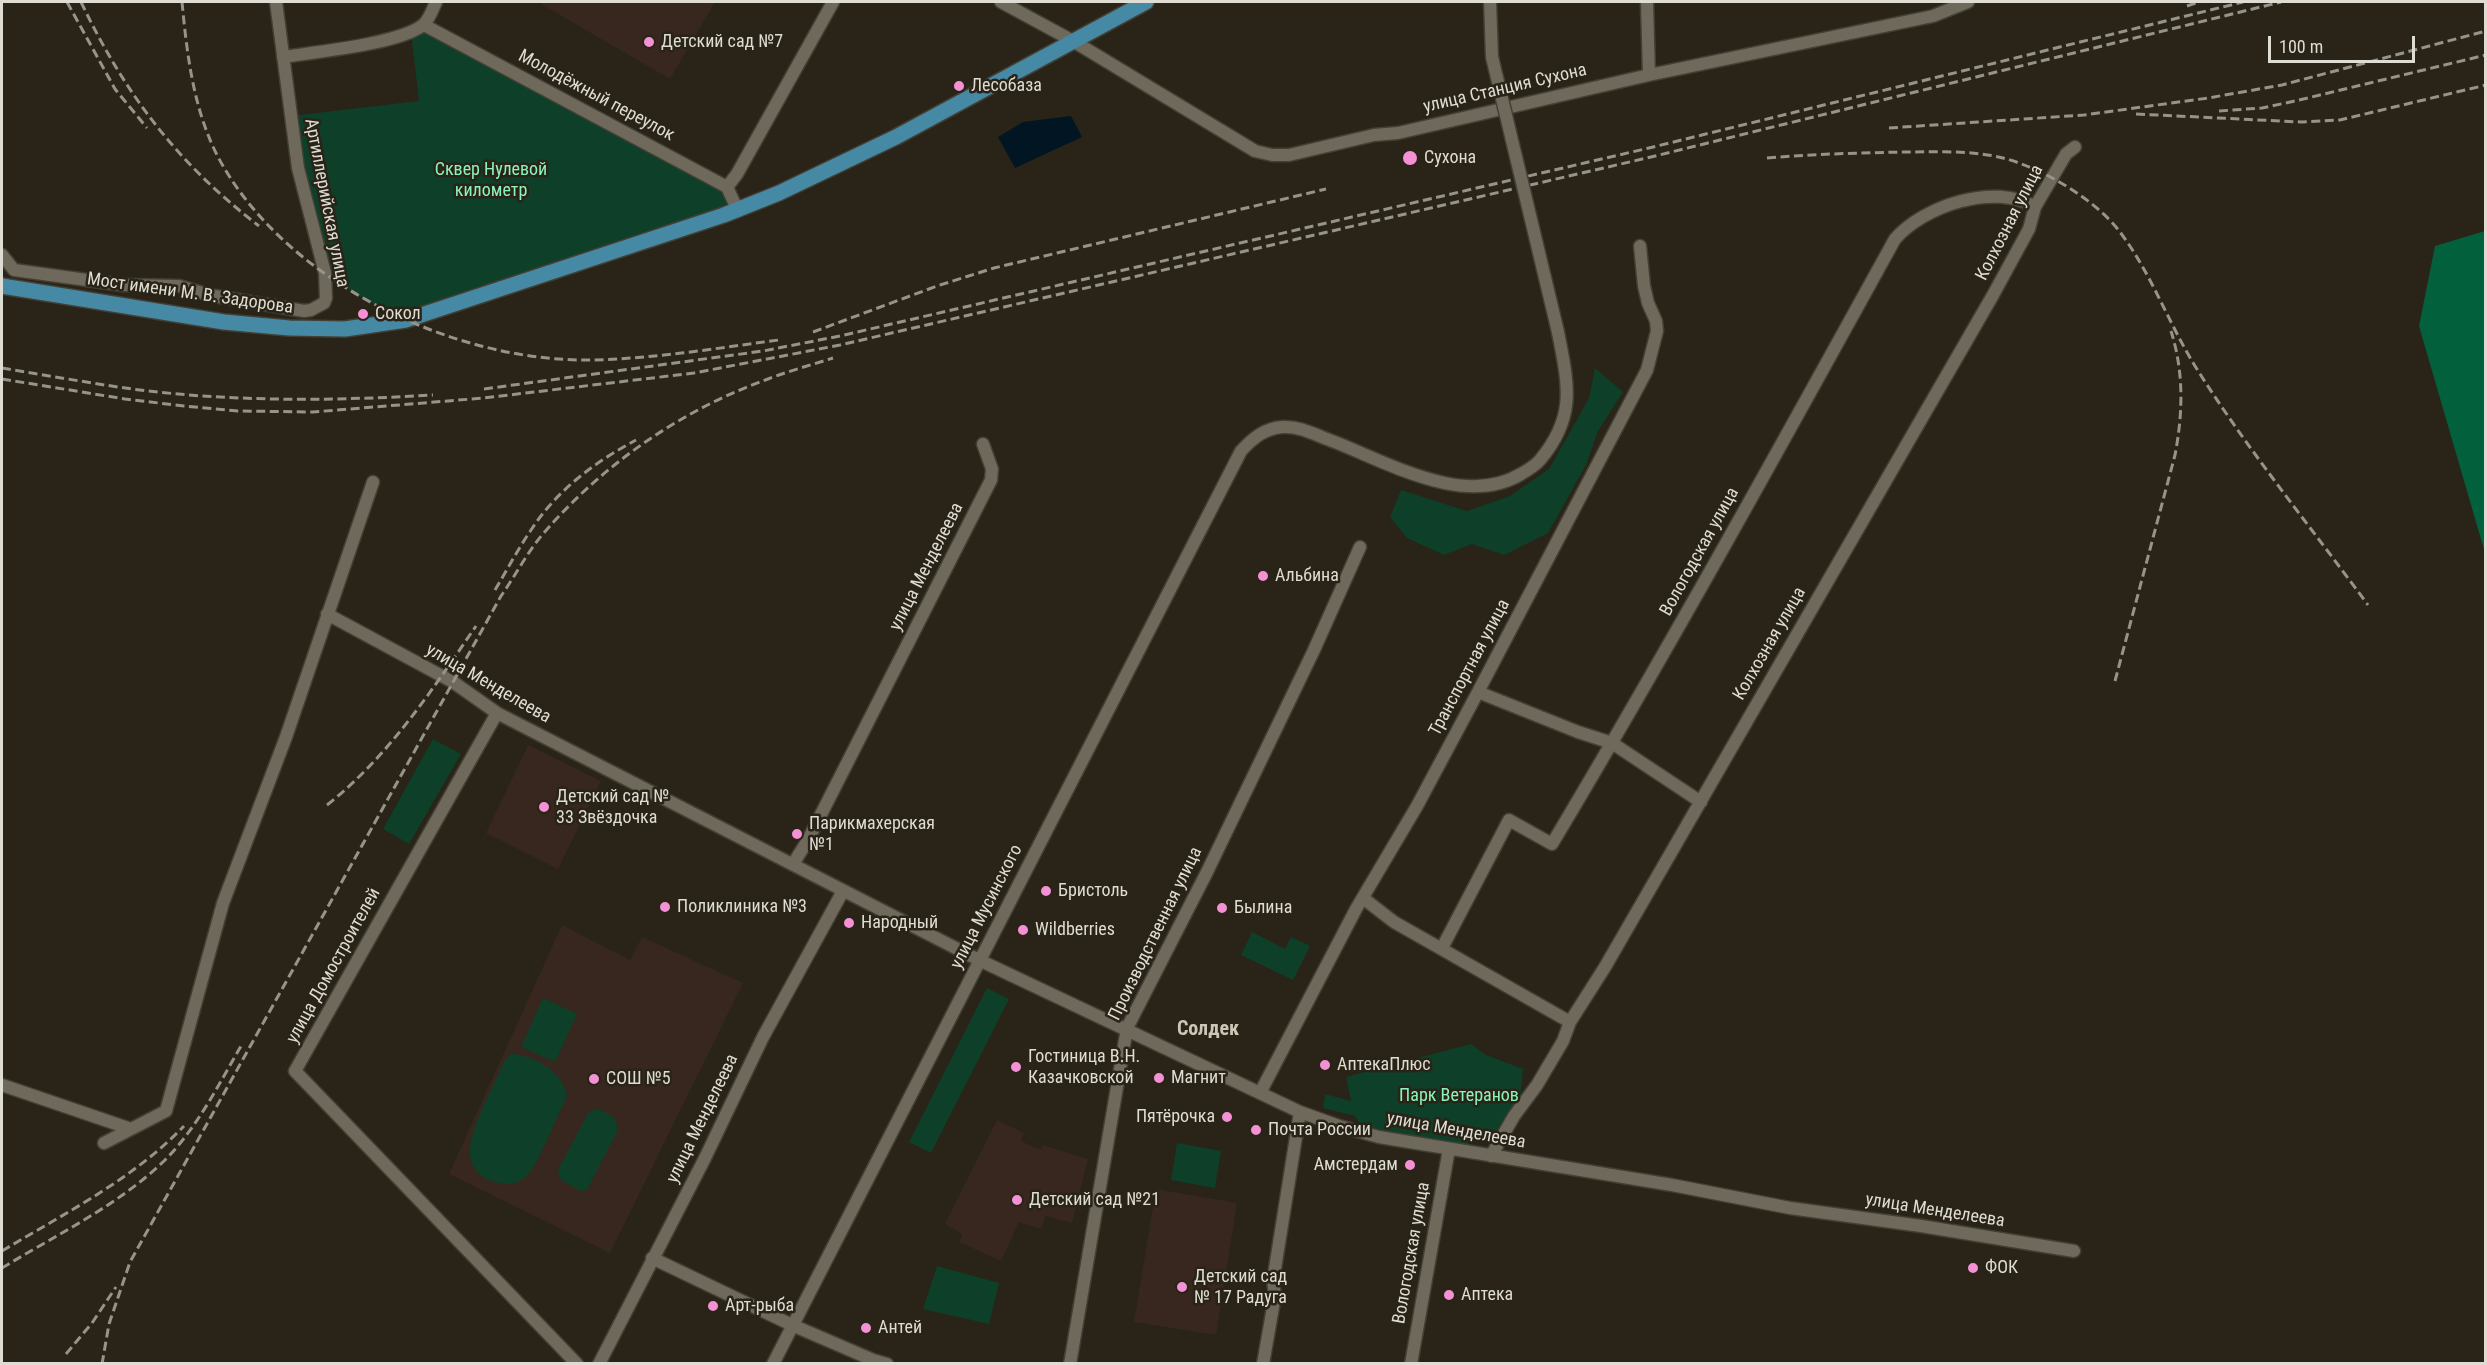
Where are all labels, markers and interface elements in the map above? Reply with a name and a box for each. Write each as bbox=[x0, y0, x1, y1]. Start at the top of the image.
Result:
scale bar bbox=[2271, 24, 2418, 62]
place label: Детский сад №7 bbox=[661, 31, 783, 53]
marker: Детский сад №7 bbox=[642, 35, 656, 49]
text: 100 m bbox=[2279, 36, 2323, 57]
street label: Молодёжный переулок bbox=[514, 46, 678, 146]
street label: улица Станция Сухона bbox=[1421, 60, 1589, 118]
place label: Лесобаза bbox=[971, 75, 1042, 97]
marker: Лесобаза bbox=[952, 79, 966, 93]
street label: Артиллерийская улица bbox=[299, 117, 353, 289]
place label: Сухона bbox=[1424, 147, 1476, 169]
marker: Сухона bbox=[1401, 149, 1419, 167]
park label: Сквер Нулевой километр bbox=[435, 159, 547, 201]
street label: Колхозная улица bbox=[1972, 162, 2048, 284]
street label: Мост имени М. В. Задорова bbox=[86, 269, 294, 319]
place label: Сокол bbox=[375, 303, 421, 325]
marker: Сокол bbox=[356, 307, 370, 321]
street label: Вологодская улица bbox=[1656, 484, 1744, 620]
street label: улица Менделеева bbox=[885, 499, 969, 635]
place label: Альбина bbox=[1275, 565, 1339, 587]
marker: Альбина bbox=[1256, 569, 1270, 583]
street label: Колхозная улица bbox=[1729, 584, 1811, 704]
street label: Транспортная улица bbox=[1425, 596, 1515, 740]
street label: улица Менделеева bbox=[422, 639, 554, 729]
place label: Детский сад № 33 Звёздочка bbox=[556, 786, 669, 828]
marker: Детский сад № 33 Звёздочка bbox=[537, 800, 551, 814]
place label: Парикмахерская №1 bbox=[809, 813, 935, 856]
marker: Парикмахерская №1 bbox=[790, 827, 804, 841]
street label: улица Мусинского bbox=[946, 841, 1028, 973]
street label: Производственная улица bbox=[1105, 844, 1207, 1024]
place label: Бристоль bbox=[1058, 880, 1128, 902]
street label: улица Домостроителей bbox=[282, 884, 386, 1048]
marker: Бристоль bbox=[1039, 884, 1053, 898]
place label: Поликлиника №3 bbox=[677, 896, 807, 918]
place label: Былина bbox=[1234, 897, 1292, 919]
marker: Поликлиника №3 bbox=[658, 900, 672, 914]
marker: Былина bbox=[1215, 901, 1229, 915]
place label: Народный bbox=[861, 912, 938, 934]
marker: Народный bbox=[842, 916, 856, 930]
place label: Wildberries bbox=[1035, 919, 1115, 941]
marker: Wildberries bbox=[1016, 923, 1030, 937]
district label: Солдек bbox=[1177, 1018, 1239, 1042]
place label: Гостиница В.Н. Казачковской bbox=[1028, 1046, 1140, 1088]
street label: улица Менделеева bbox=[662, 1051, 744, 1187]
place label: АптекаПлюс bbox=[1337, 1054, 1431, 1076]
marker: АптекаПлюс bbox=[1318, 1058, 1332, 1072]
marker: Гостиница В.Н. Казачковской bbox=[1009, 1060, 1023, 1074]
place label: Магнит bbox=[1171, 1067, 1226, 1089]
place label: СОШ №5 bbox=[606, 1068, 671, 1090]
marker: Магнит bbox=[1152, 1071, 1166, 1085]
marker: СОШ №5 bbox=[587, 1072, 601, 1086]
park label: Парк Ветеранов bbox=[1399, 1085, 1519, 1107]
place label: Пятёрочка bbox=[1136, 1106, 1215, 1128]
street label: улица Менделеева bbox=[1385, 1108, 1527, 1154]
marker: Пятёрочка bbox=[1220, 1110, 1234, 1124]
place label: Почта России bbox=[1268, 1119, 1371, 1141]
marker: Почта России bbox=[1249, 1123, 1263, 1137]
place label: Амстердам bbox=[1314, 1154, 1398, 1176]
marker: Амстердам bbox=[1403, 1158, 1417, 1172]
street label: Вологодская улица bbox=[1389, 1180, 1435, 1326]
place label: Детский сад №21 bbox=[1029, 1189, 1160, 1211]
street label: улица Менделеева bbox=[1864, 1189, 2006, 1233]
marker: Детский сад №21 bbox=[1010, 1193, 1024, 1207]
place label: ФОК bbox=[1985, 1257, 2018, 1279]
marker: ФОК bbox=[1966, 1261, 1980, 1275]
place label: Детский сад № 17 Радуга bbox=[1194, 1266, 1287, 1308]
marker: Детский сад № 17 Радуга bbox=[1175, 1280, 1189, 1294]
place label: Аптека bbox=[1461, 1284, 1513, 1306]
marker: Аптека bbox=[1442, 1288, 1456, 1302]
place label: Арт-рыба bbox=[725, 1295, 794, 1317]
marker: Арт-рыба bbox=[706, 1299, 720, 1313]
place label: Антей bbox=[878, 1317, 922, 1339]
marker: Антей bbox=[859, 1321, 873, 1335]

